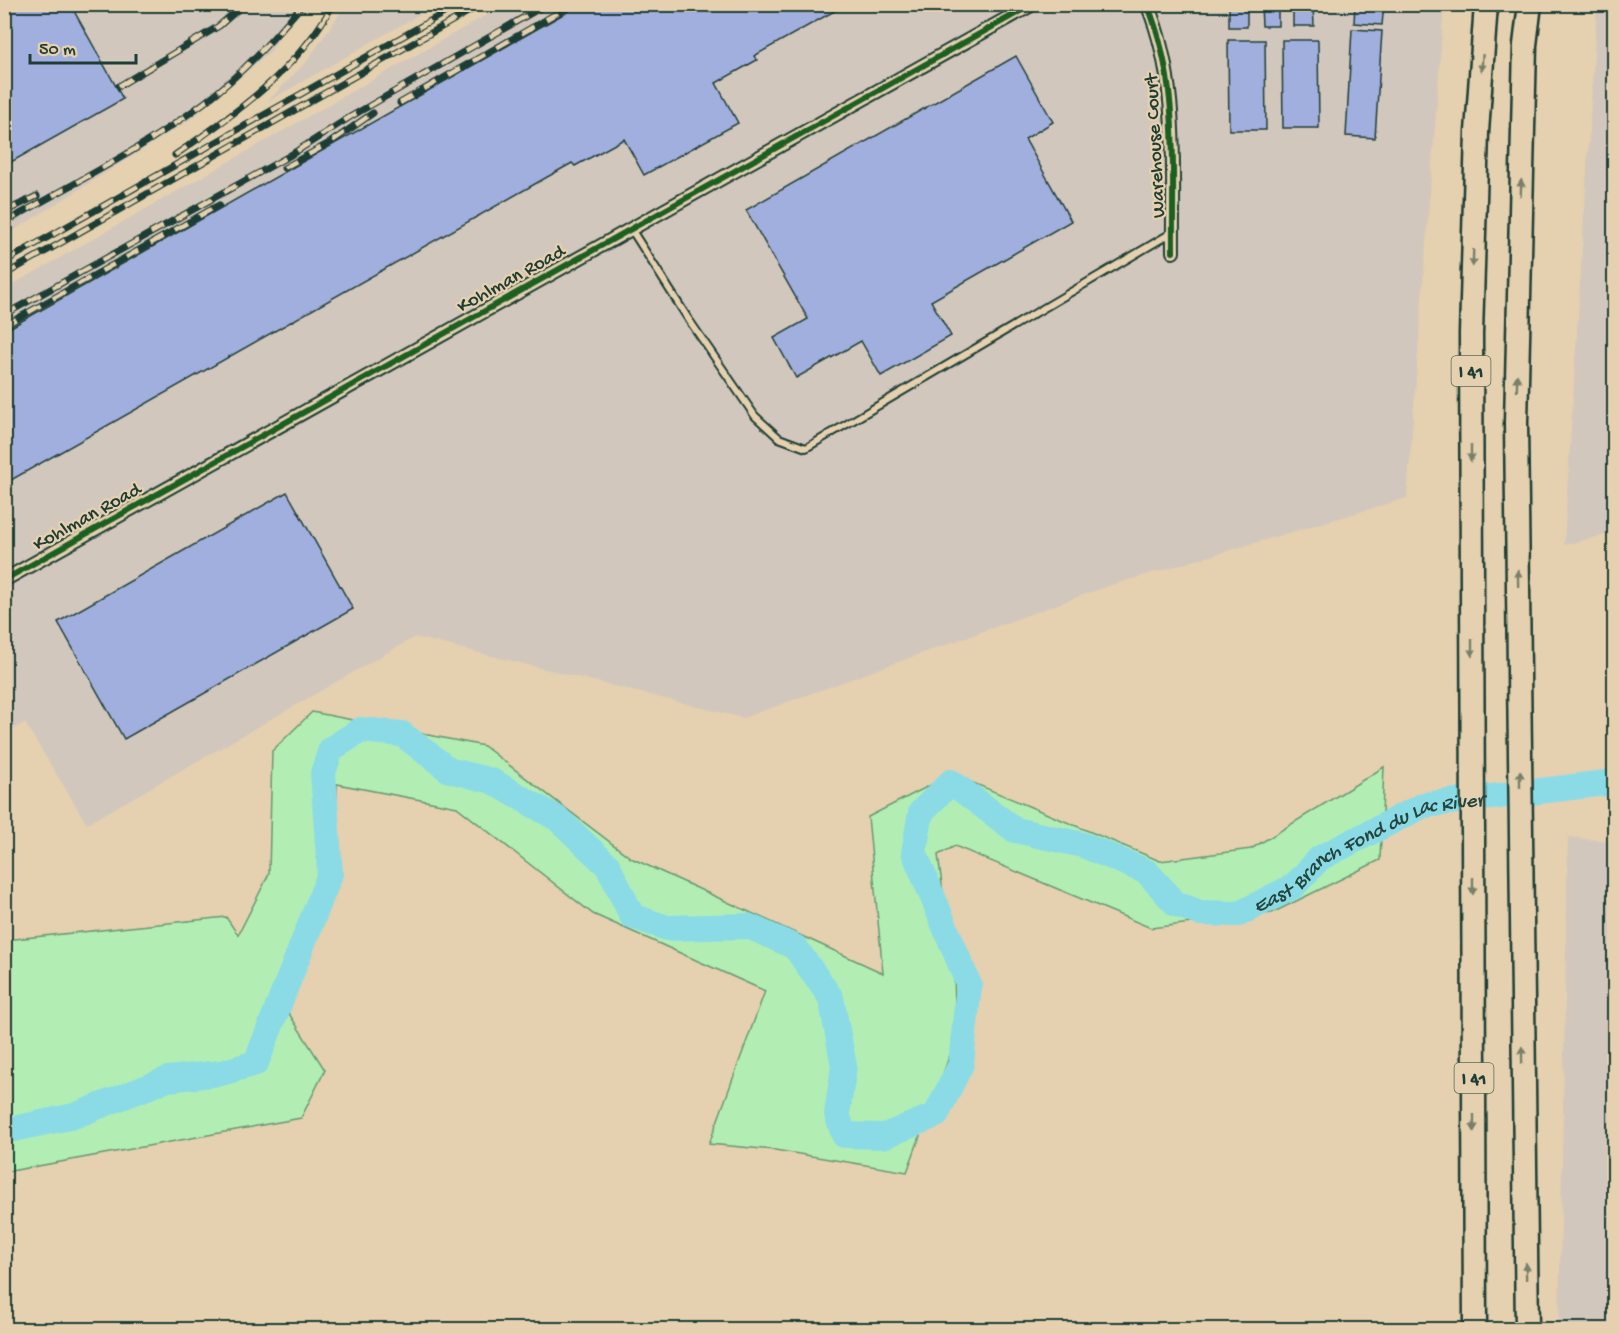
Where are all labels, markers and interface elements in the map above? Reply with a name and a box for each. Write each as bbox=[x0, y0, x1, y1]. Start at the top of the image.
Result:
scale bar bbox=[30, 27, 136, 65]
text: 50 m bbox=[39, 40, 76, 61]
one-way arrow bbox=[1477, 53, 1487, 72]
street label: Warehouse Court bbox=[1141, 71, 1172, 218]
one-way arrow bbox=[1517, 178, 1526, 197]
street label: Kohlman Road bbox=[454, 240, 572, 319]
one-way arrow bbox=[1469, 248, 1478, 267]
road number: I 41 bbox=[1452, 356, 1490, 386]
one-way arrow bbox=[1512, 373, 1522, 392]
one-way arrow bbox=[1466, 443, 1476, 462]
street label: Kohlman Road bbox=[30, 478, 148, 557]
one-way arrow bbox=[1513, 568, 1523, 587]
one-way arrow bbox=[1467, 638, 1477, 657]
one-way arrow bbox=[1515, 769, 1525, 788]
water label: East Branch Fond du Lac River bbox=[1250, 788, 1490, 921]
one-way arrow bbox=[1468, 876, 1478, 895]
one-way arrow bbox=[1517, 1046, 1527, 1065]
road number: I 41 bbox=[1454, 1063, 1494, 1093]
one-way arrow bbox=[1469, 1113, 1479, 1132]
one-way arrow bbox=[1521, 1262, 1530, 1281]

